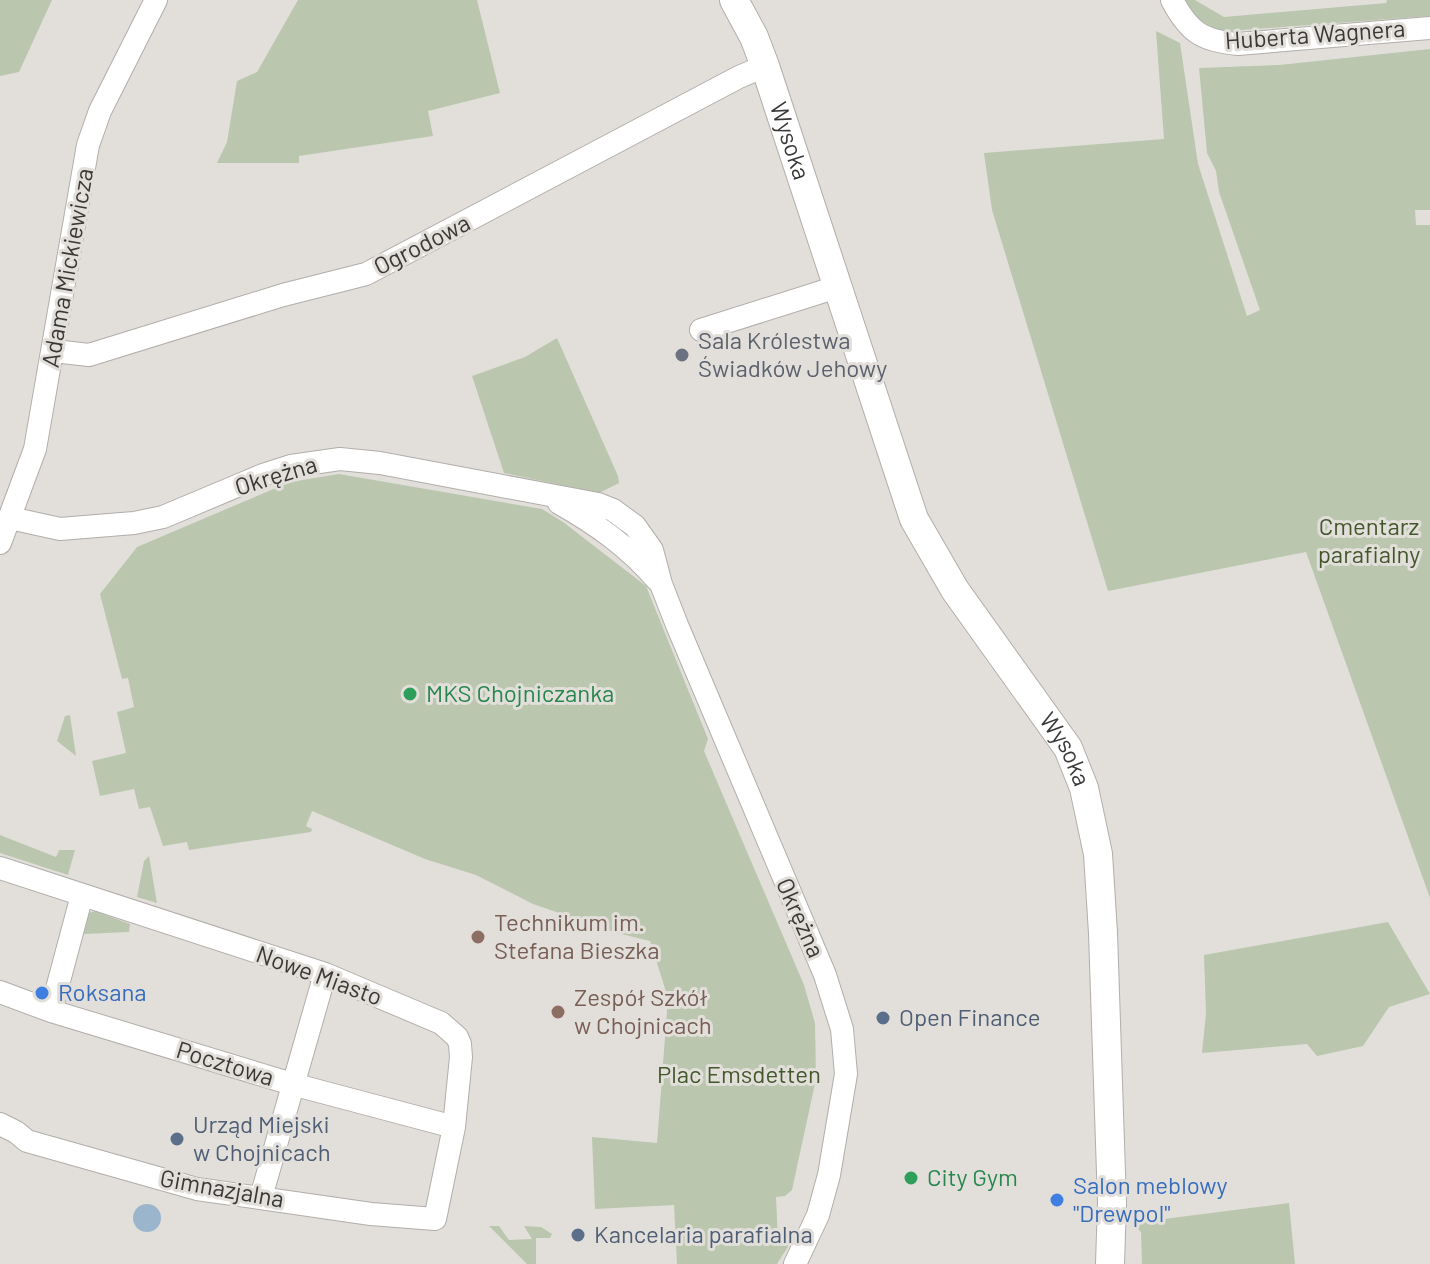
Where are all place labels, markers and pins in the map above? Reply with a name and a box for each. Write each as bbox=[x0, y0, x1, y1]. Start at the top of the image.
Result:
place label: Sala Królestwa Świadków Jehowy bbox=[698, 325, 887, 382]
marker: Sala Królestwa Świadków Jehowy bbox=[673, 346, 691, 364]
place label: MKS Chojniczanka bbox=[426, 678, 614, 707]
marker: MKS Chojniczanka bbox=[401, 685, 419, 703]
place label: Technikum im. Stefana Bieszka bbox=[494, 907, 659, 964]
marker: Technikum im. Stefana Bieszka bbox=[469, 928, 487, 946]
place label: Roksana bbox=[58, 977, 147, 1006]
place label: Zespół Szkół w Chojnicach bbox=[574, 982, 712, 1039]
marker: Roksana bbox=[33, 984, 51, 1002]
place label: Open Finance bbox=[899, 1002, 1040, 1031]
marker: Zespół Szkół w Chojnicach bbox=[549, 1003, 567, 1021]
marker: Open Finance bbox=[874, 1009, 892, 1027]
place label: Urząd Miejski w Chojnicach bbox=[193, 1109, 331, 1166]
marker: Urząd Miejski w Chojnicach bbox=[168, 1130, 186, 1148]
place label: City Gym bbox=[927, 1162, 1018, 1191]
marker: City Gym bbox=[902, 1169, 920, 1187]
place label: Salon meblowy "Drewpol" bbox=[1073, 1170, 1228, 1227]
marker: Salon meblowy "Drewpol" bbox=[1048, 1191, 1066, 1209]
place label: Kancelaria parafialna bbox=[594, 1219, 813, 1248]
marker: Kancelaria parafialna bbox=[569, 1226, 587, 1244]

